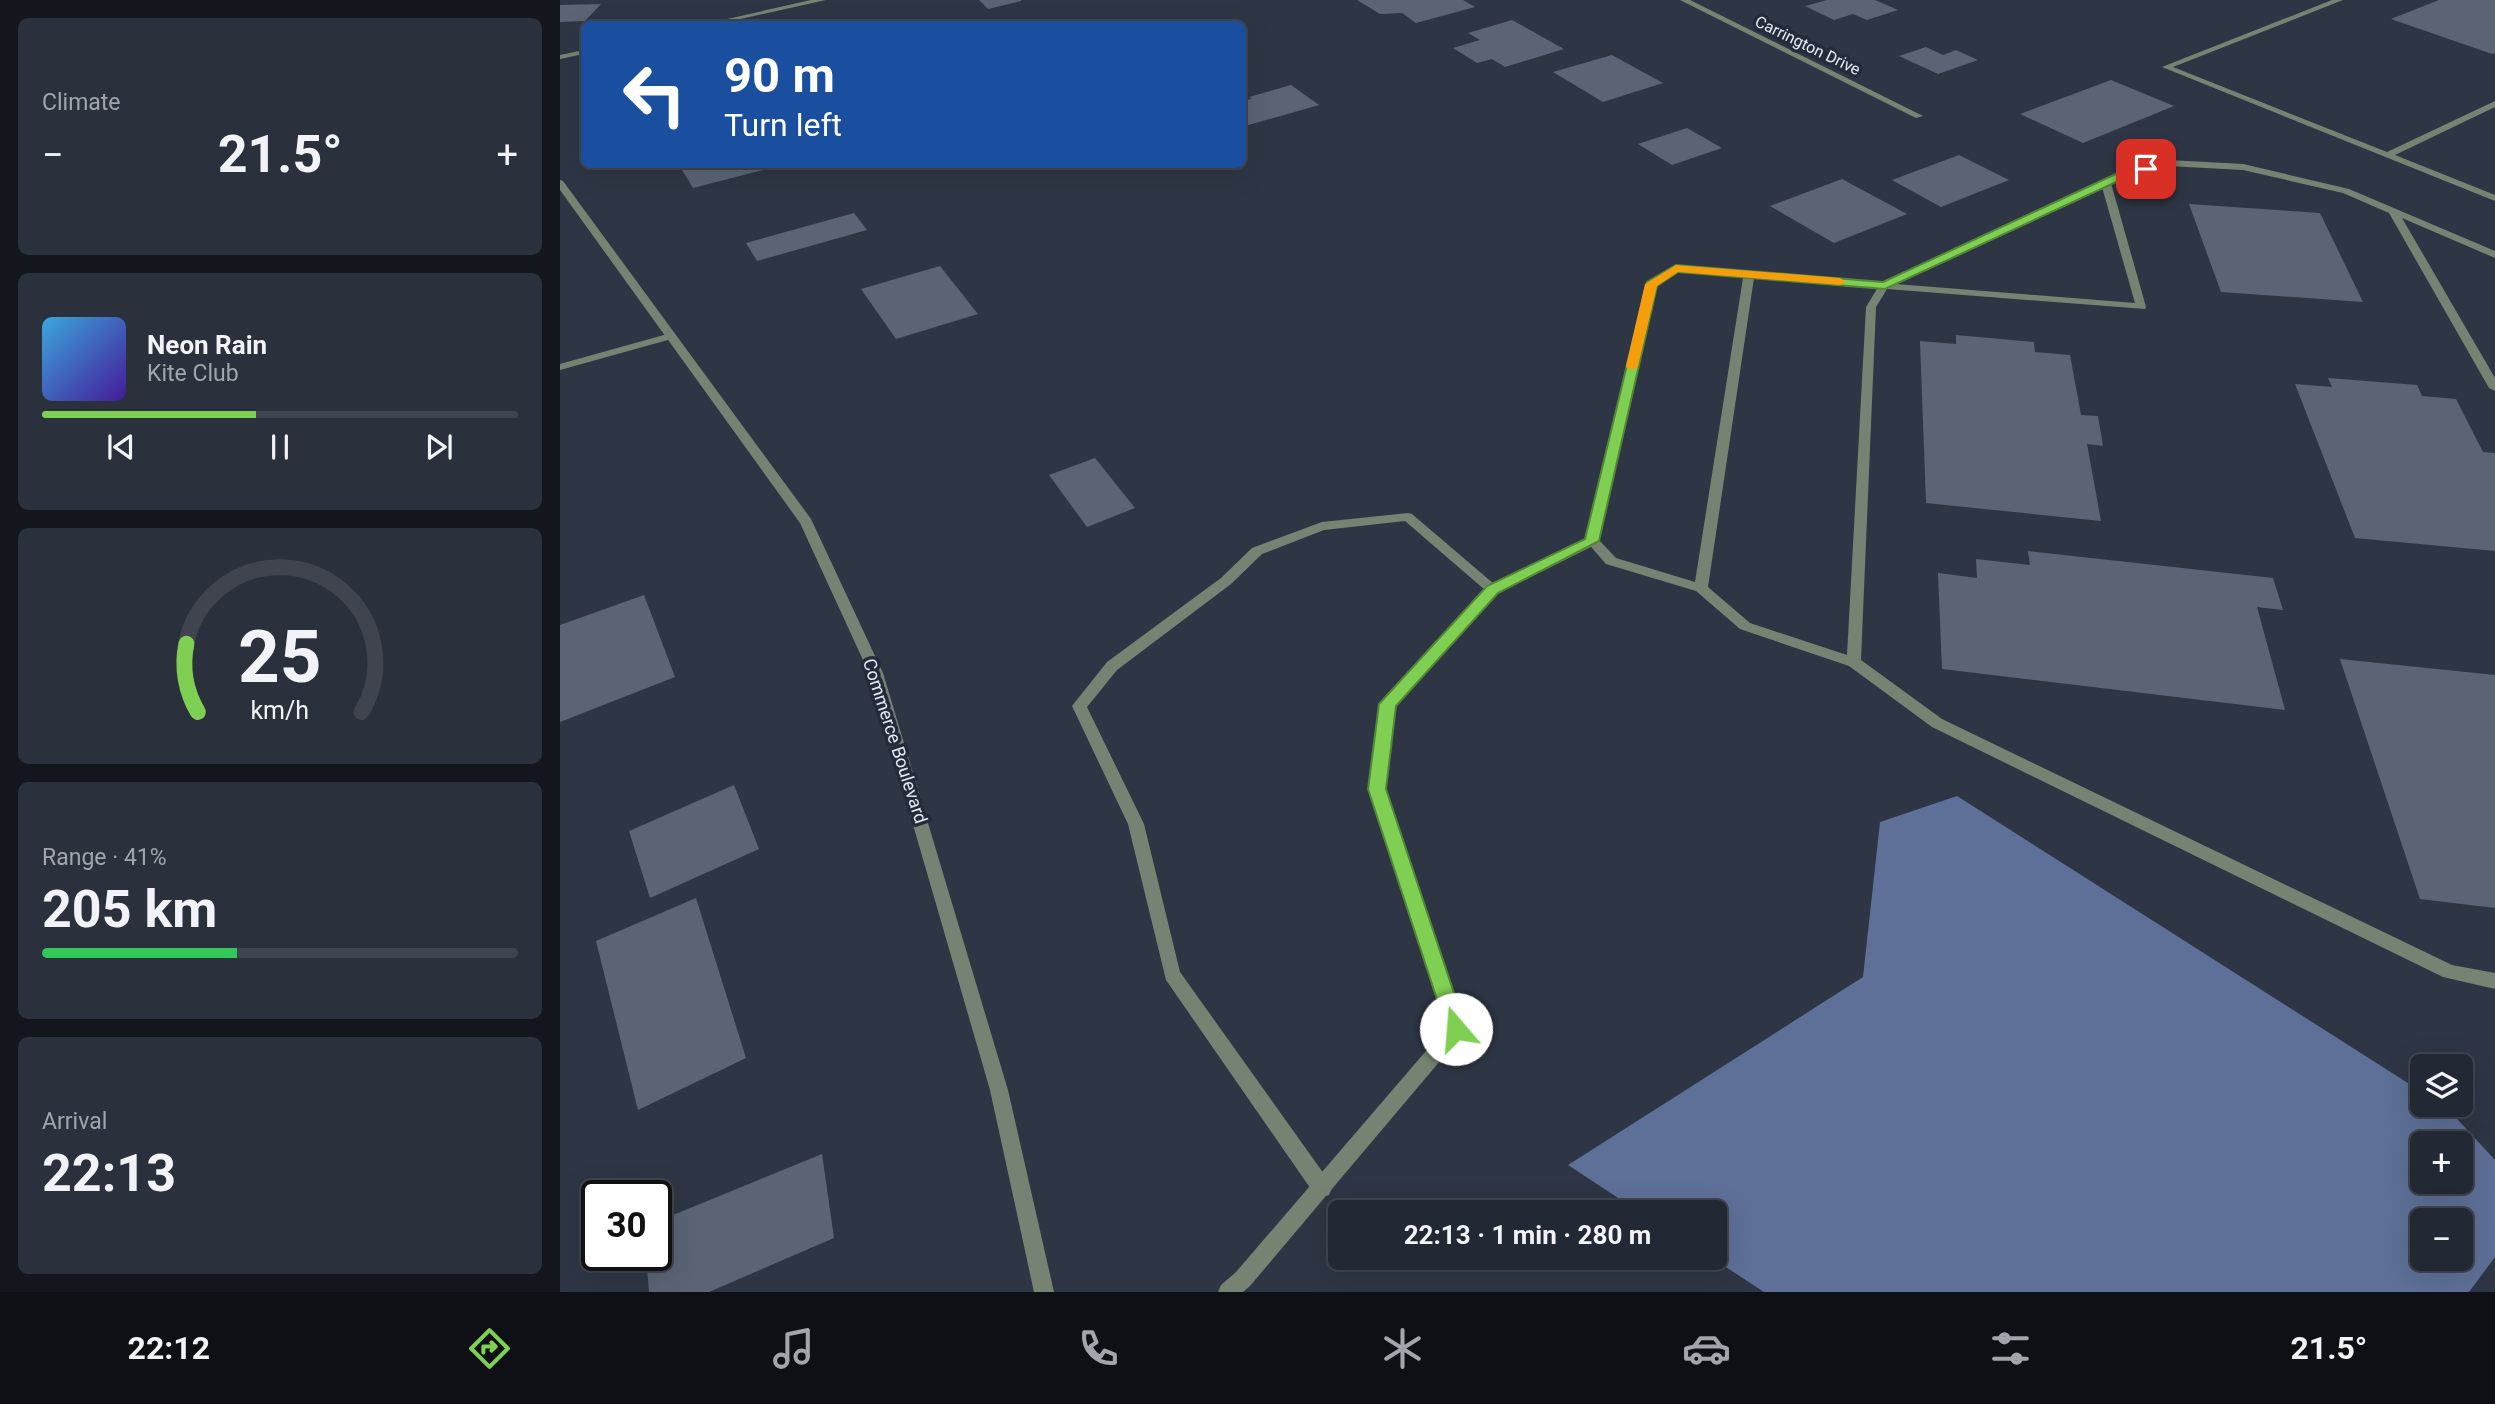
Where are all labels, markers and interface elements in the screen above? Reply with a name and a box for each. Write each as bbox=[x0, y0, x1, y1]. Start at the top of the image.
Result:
street label: Carrington Drive bbox=[1752, 12, 1863, 79]
text: 90 m bbox=[724, 47, 835, 104]
icon: left bbox=[609, 49, 700, 140]
text: Climate bbox=[42, 89, 121, 116]
text: Turn left bbox=[724, 106, 842, 144]
text: 21.5° bbox=[218, 124, 343, 185]
text: − bbox=[42, 133, 64, 177]
text: + bbox=[496, 133, 518, 177]
pin bbox=[2116, 139, 2176, 199]
icon: arrive bbox=[2127, 150, 2165, 188]
text: Neon Rain bbox=[147, 330, 267, 360]
text: Kite Club bbox=[147, 360, 239, 387]
icon: previous bbox=[102, 428, 140, 466]
icon: pause bbox=[261, 428, 299, 466]
icon: next bbox=[420, 428, 458, 466]
text: 25 bbox=[238, 614, 322, 700]
street label: Commerce Boulevard bbox=[859, 656, 932, 826]
text: km/h bbox=[251, 696, 309, 725]
text: Range · 41% bbox=[42, 844, 167, 871]
text: 205 km bbox=[42, 879, 217, 940]
position arrow bbox=[1419, 992, 1493, 1066]
map controls bbox=[2410, 1054, 2473, 1271]
button: layers bbox=[2410, 1054, 2473, 1117]
text: Arrival bbox=[42, 1108, 107, 1135]
button: + bbox=[2410, 1131, 2473, 1194]
text: 22:13 bbox=[42, 1143, 176, 1204]
speed limit sign: 30 bbox=[581, 1180, 672, 1271]
button: − bbox=[2410, 1208, 2473, 1271]
text: 22:13 · 1 min · 280 m bbox=[1404, 1220, 1651, 1250]
icon: directions bbox=[465, 1324, 514, 1373]
icon: music bbox=[769, 1324, 818, 1373]
icon: phone bbox=[1074, 1324, 1123, 1373]
icon: climate bbox=[1378, 1324, 1427, 1373]
icon: car bbox=[1682, 1324, 1731, 1373]
icon: filters bbox=[1986, 1324, 2035, 1373]
text: 22:12 bbox=[128, 1329, 210, 1367]
text: 21.5° bbox=[2290, 1329, 2367, 1367]

